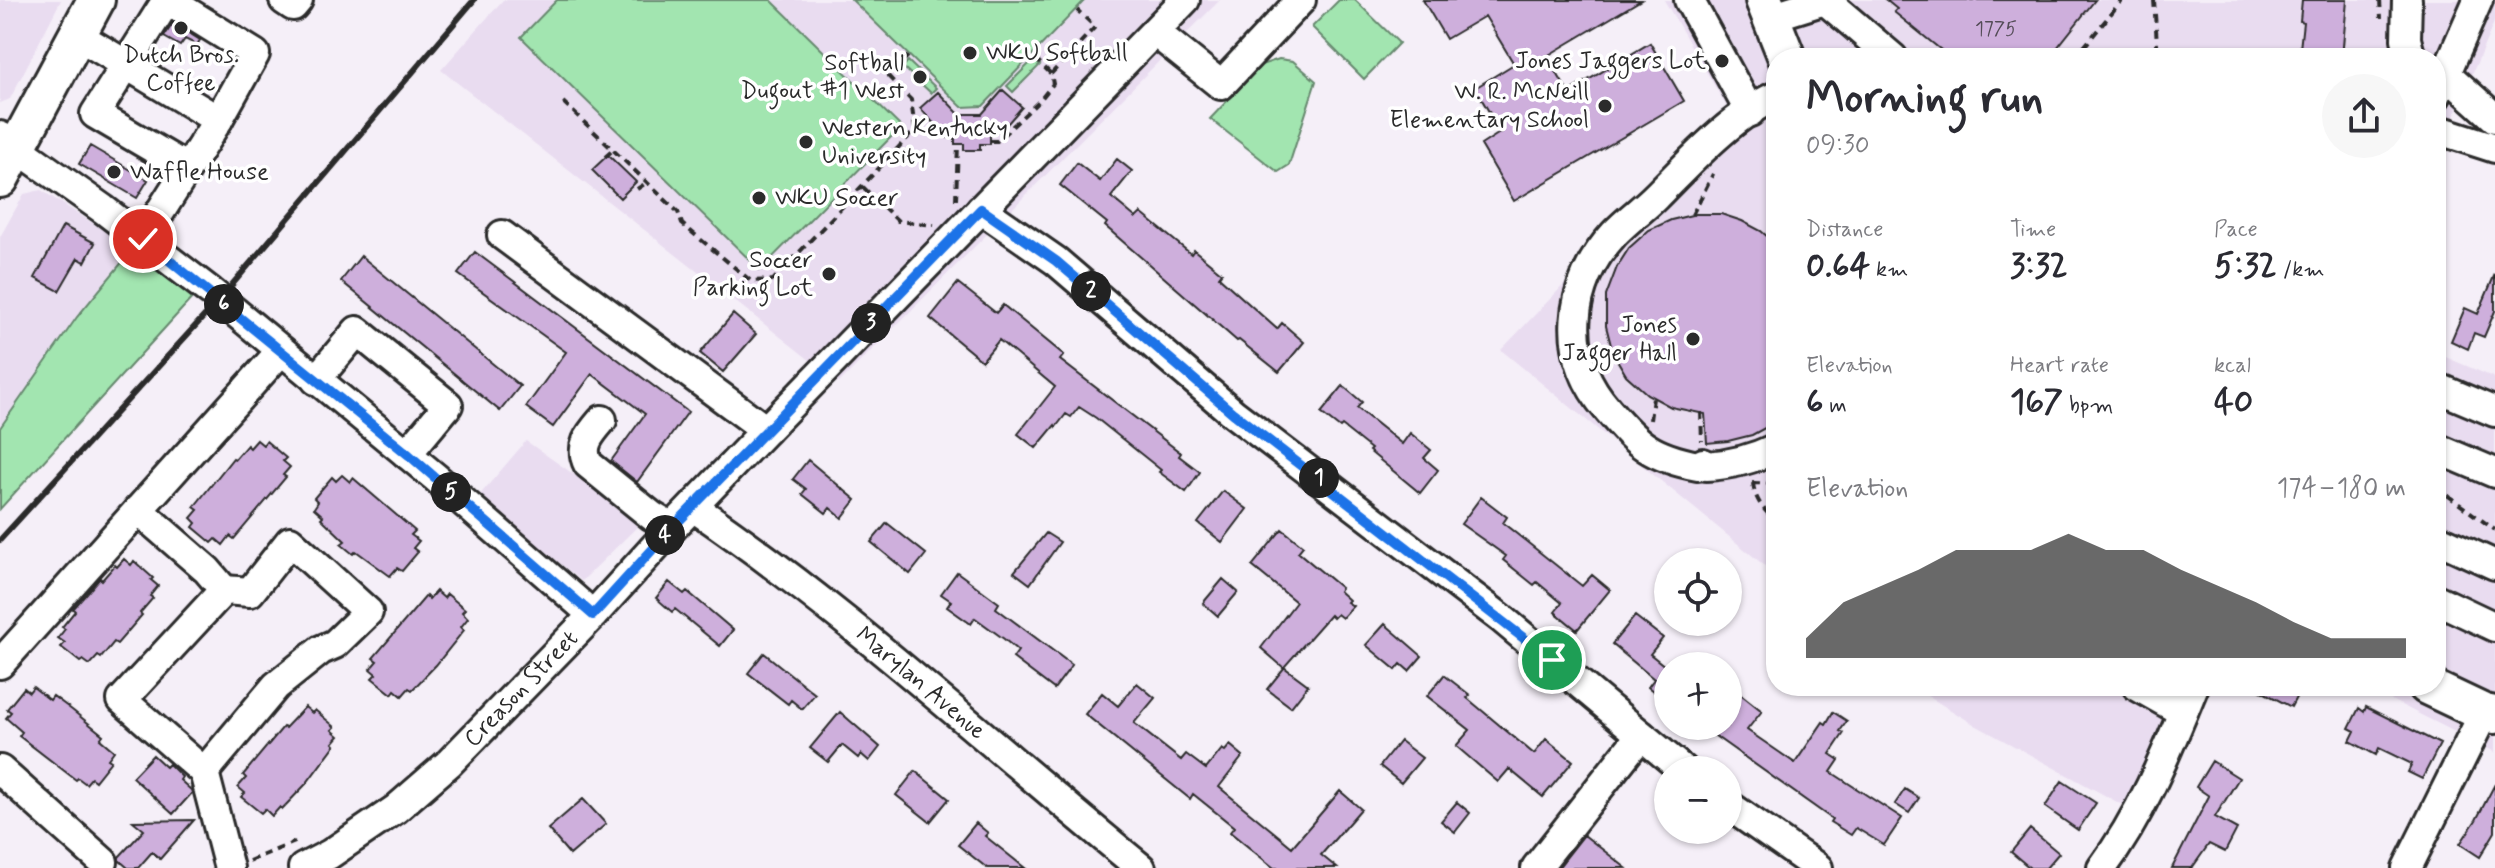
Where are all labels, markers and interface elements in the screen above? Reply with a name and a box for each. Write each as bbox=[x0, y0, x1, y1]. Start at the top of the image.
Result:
house number: 1775 bbox=[1975, 16, 2017, 43]
marker: Dutch Bros. Coffee bbox=[172, 19, 190, 37]
place label: WKU Softball bbox=[986, 38, 1128, 69]
place label: Dutch Bros. Coffee bbox=[123, 40, 239, 99]
marker: WKU Softball bbox=[961, 44, 979, 62]
place label: Jones Jaggers Lot bbox=[1515, 46, 1706, 80]
place label: Softball Dugout #1 West bbox=[741, 48, 904, 110]
marker: Jones Jaggers Lot bbox=[1713, 52, 1731, 70]
marker: Softball Dugout #1 West bbox=[911, 68, 929, 86]
text: Morning run bbox=[1806, 70, 2043, 128]
button: share bbox=[2322, 74, 2406, 158]
place label: W. R. McNeill Elementary School bbox=[1390, 77, 1589, 136]
marker: W. R. McNeill Elementary School bbox=[1596, 97, 1614, 115]
place label: Western Kentucky University bbox=[822, 113, 1008, 172]
text: 09:30 bbox=[1806, 129, 1870, 163]
marker: Western Kentucky University bbox=[797, 133, 815, 151]
place label: Waffle House bbox=[130, 157, 269, 188]
marker: Waffle House bbox=[105, 163, 123, 181]
place label: WKU Soccer bbox=[775, 183, 899, 214]
marker: WKU Soccer bbox=[750, 189, 768, 207]
pin bbox=[109, 205, 177, 273]
text: Distance bbox=[1806, 216, 1883, 244]
text: Time bbox=[2010, 216, 2056, 244]
text: Pace bbox=[2214, 216, 2258, 244]
icon: check bbox=[121, 217, 165, 261]
text: 0.64 bbox=[1806, 244, 1870, 289]
text: 3:32 bbox=[2010, 244, 2068, 289]
text: 5:32 bbox=[2214, 244, 2277, 289]
place label: Soccer Parking Lot bbox=[693, 245, 813, 307]
text: km bbox=[1870, 256, 1908, 284]
text: /km bbox=[2277, 256, 2324, 284]
marker: Soccer Parking Lot bbox=[820, 265, 838, 283]
pin: 2 bbox=[1071, 271, 1111, 311]
text: 2 bbox=[1086, 277, 1096, 305]
pin: 6 bbox=[204, 284, 244, 324]
text: 6 bbox=[218, 290, 230, 318]
pin: 3 bbox=[851, 303, 891, 343]
text: 3 bbox=[866, 309, 876, 337]
place label: Jones Jagger Hall bbox=[1562, 310, 1677, 372]
marker: Jones Jagger Hall bbox=[1684, 330, 1702, 348]
text: Elevation bbox=[1806, 352, 1893, 380]
text: Heart rate bbox=[2010, 352, 2109, 380]
text: kcal bbox=[2214, 352, 2251, 380]
text: 6 bbox=[1806, 380, 1823, 425]
text: 167 bbox=[2010, 380, 2063, 425]
text: 40 bbox=[2214, 380, 2253, 425]
text: m bbox=[1823, 392, 1847, 420]
text: bpm bbox=[2063, 392, 2113, 420]
pin: 1 bbox=[1299, 458, 1339, 498]
text: 1 bbox=[1314, 464, 1324, 492]
pin: 5 bbox=[431, 472, 471, 512]
text: Elevation bbox=[1806, 472, 1908, 506]
text: 174–180 m bbox=[2277, 472, 2406, 506]
text: 5 bbox=[444, 478, 458, 506]
pin: 4 bbox=[645, 515, 685, 555]
text: 4 bbox=[659, 521, 671, 549]
map controls bbox=[1654, 548, 1742, 844]
button: locate bbox=[1654, 548, 1742, 636]
street label: Marylan Avenue bbox=[849, 619, 993, 747]
street label: Creason Street bbox=[457, 624, 585, 754]
pin bbox=[1518, 626, 1586, 694]
icon: arrive bbox=[1530, 638, 1574, 682]
button: + bbox=[1654, 652, 1742, 740]
button: − bbox=[1654, 756, 1742, 844]

